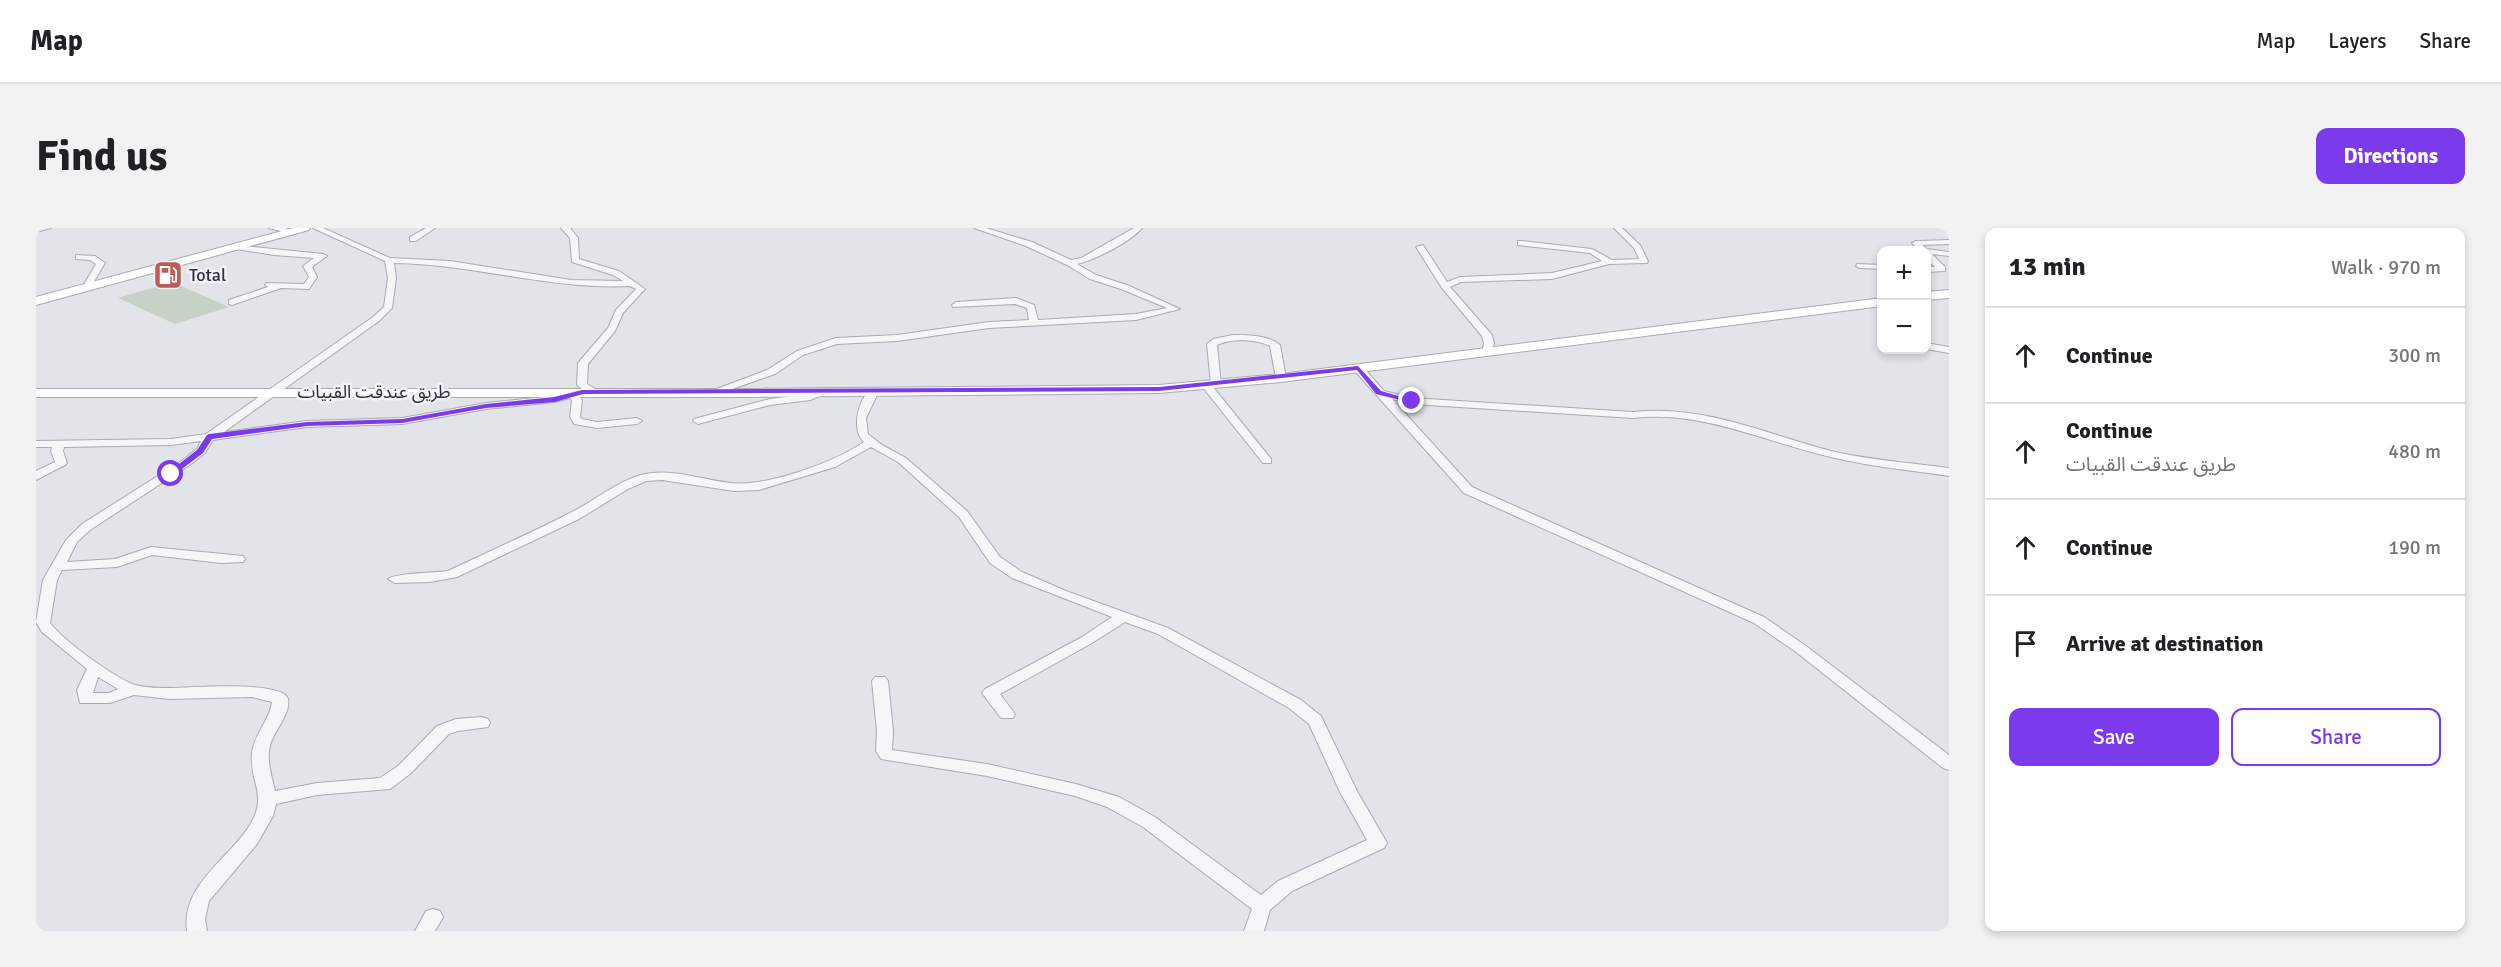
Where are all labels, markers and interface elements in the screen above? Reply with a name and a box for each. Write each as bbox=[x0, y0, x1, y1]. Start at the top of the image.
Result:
text: Map bbox=[30, 24, 83, 58]
text: Map bbox=[2257, 28, 2295, 54]
text: Layers bbox=[2328, 28, 2386, 54]
text: Share bbox=[2419, 28, 2471, 54]
button: Directions bbox=[2316, 128, 2465, 184]
text: Find us bbox=[36, 131, 167, 182]
map controls bbox=[1877, 246, 1931, 354]
button: + bbox=[1877, 246, 1931, 300]
text: 13 min bbox=[2009, 251, 2086, 283]
text: Walk · 970 m bbox=[2331, 255, 2441, 280]
fuel station icon: Total bbox=[152, 259, 184, 291]
place label: Total bbox=[189, 264, 226, 286]
button: − bbox=[1877, 300, 1931, 354]
icon: ahead bbox=[2009, 339, 2042, 372]
text: Continue bbox=[2066, 342, 2153, 369]
text: 300 m bbox=[2388, 343, 2441, 368]
street label: طريق عندقت القبيات bbox=[297, 381, 451, 403]
route end bbox=[1398, 387, 1424, 413]
text: Continue bbox=[2066, 417, 2153, 444]
icon: ahead bbox=[2009, 435, 2042, 468]
text: 480 m bbox=[2388, 439, 2441, 464]
text: طريق عندقت القبيات bbox=[2066, 452, 2236, 477]
route start bbox=[157, 460, 183, 486]
icon: ahead bbox=[2009, 531, 2042, 564]
text: Continue bbox=[2066, 534, 2153, 561]
text: 190 m bbox=[2388, 535, 2441, 560]
icon: arrive bbox=[2009, 627, 2042, 660]
text: Arrive at destination bbox=[2066, 630, 2263, 657]
button: Save bbox=[2009, 708, 2219, 766]
button: Share bbox=[2231, 708, 2441, 766]

